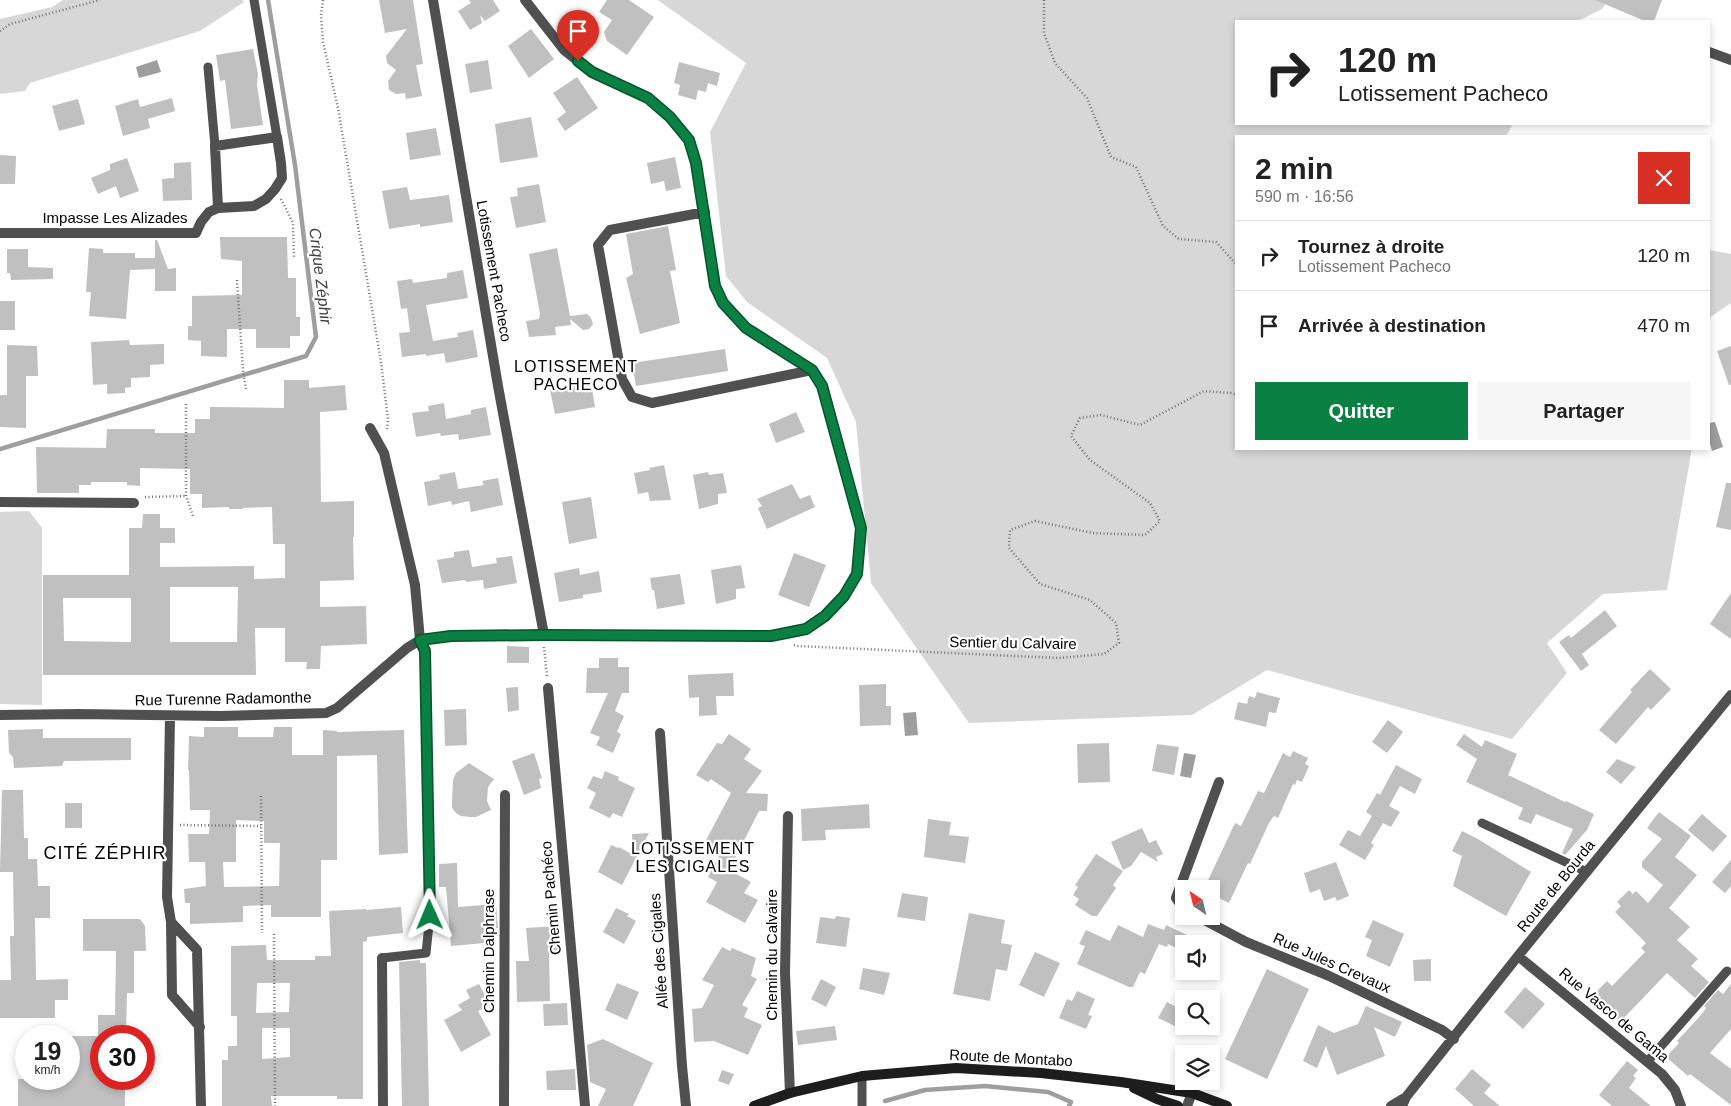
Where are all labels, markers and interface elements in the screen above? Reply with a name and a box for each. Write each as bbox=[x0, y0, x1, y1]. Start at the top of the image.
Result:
pin bbox=[557, 10, 599, 61]
icon: arrive bbox=[564, 17, 592, 45]
icon: right bbox=[1255, 40, 1320, 105]
text: 120 m bbox=[1338, 40, 1437, 79]
text: Lotissement Pacheco bbox=[1338, 81, 1548, 106]
text: 2 min bbox=[1255, 152, 1333, 185]
button: close bbox=[1638, 152, 1690, 204]
text: 590 m · 16:56 bbox=[1255, 188, 1354, 205]
street label: Lotissement Pacheco bbox=[474, 199, 515, 343]
street label: Impasse Les Alizades bbox=[42, 209, 188, 226]
water label: Crique Zéphir bbox=[306, 227, 335, 326]
text: Tournez à droite bbox=[1298, 236, 1444, 257]
icon: right bbox=[1255, 242, 1283, 270]
text: 120 m bbox=[1637, 245, 1690, 266]
text: Lotissement Pacheco bbox=[1298, 258, 1451, 275]
icon: arrive bbox=[1255, 312, 1283, 340]
text: Arrivée à destination bbox=[1298, 315, 1486, 336]
text: 470 m bbox=[1637, 315, 1690, 336]
district label: LOTISSEMENT PACHECO bbox=[514, 358, 638, 393]
button: Quitter bbox=[1255, 382, 1468, 440]
button: Partager bbox=[1478, 382, 1690, 440]
street label: Sentier du Calvaire bbox=[949, 633, 1077, 652]
street label: Rue Turenne Radamonthe bbox=[134, 688, 312, 709]
street label: Route de Bourda bbox=[1513, 836, 1598, 935]
street label: Chemin Pachéco bbox=[537, 840, 564, 956]
district label: LOTISSEMENT LES CIGALES bbox=[631, 840, 755, 875]
district label: CITÉ ZÉPHIR bbox=[43, 843, 167, 863]
north arrow bbox=[1175, 880, 1220, 925]
map controls bbox=[1175, 880, 1220, 1090]
position arrow bbox=[403, 888, 455, 940]
street label: Chemin Dalphrase bbox=[480, 889, 497, 1013]
street label: Chemin du Calvaire bbox=[763, 889, 780, 1021]
street label: Allée des Cigales bbox=[646, 893, 671, 1009]
street label: Rue Jules Crevaux bbox=[1271, 929, 1394, 996]
button: sound bbox=[1175, 935, 1220, 980]
street label: Rue Vasco de Gama bbox=[1556, 964, 1673, 1066]
button: search bbox=[1175, 990, 1220, 1035]
speed limit sign: 30 bbox=[90, 1025, 155, 1090]
text: 19 bbox=[34, 1037, 61, 1065]
button: layers bbox=[1175, 1045, 1220, 1090]
street label: Route de Montabo bbox=[949, 1046, 1073, 1069]
text: km/h bbox=[34, 1063, 61, 1077]

